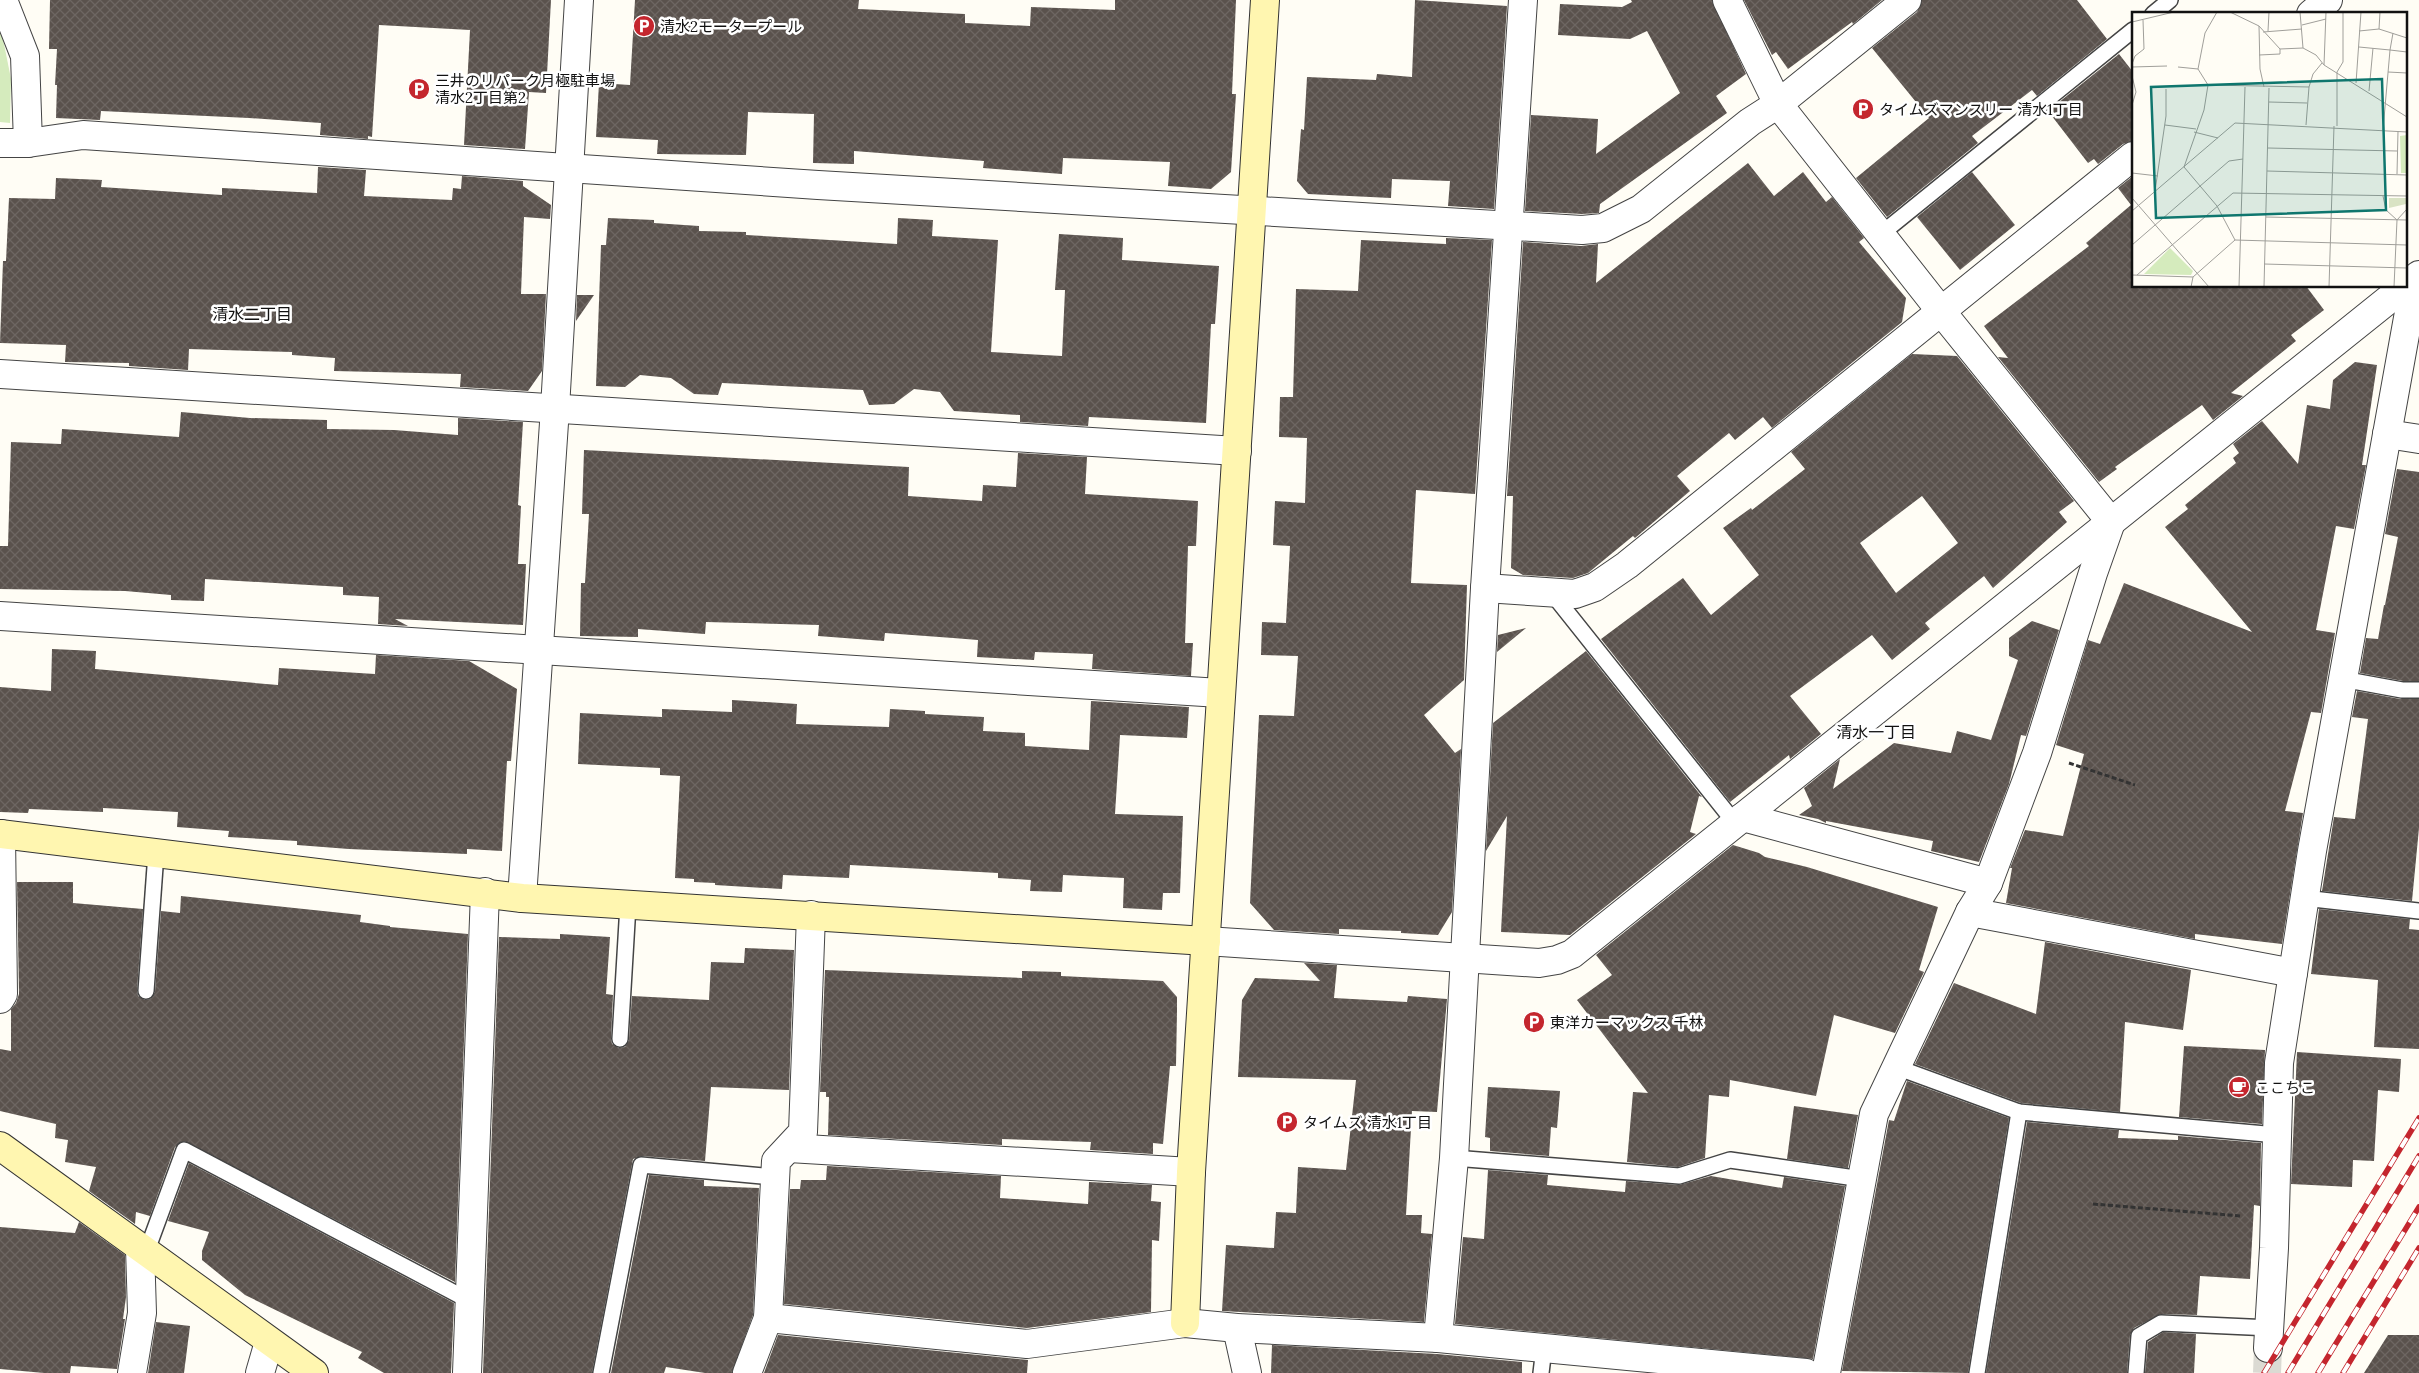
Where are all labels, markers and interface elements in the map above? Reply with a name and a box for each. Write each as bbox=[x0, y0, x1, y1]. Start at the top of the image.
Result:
inset map bbox=[2132, 12, 2406, 288]
parking icon: 清水2モータープール bbox=[632, 14, 656, 38]
place label: 清水2モータープール bbox=[660, 17, 802, 36]
place label: 三井のリパーク月極駐車場 清水2丁目第2 bbox=[435, 71, 615, 107]
parking icon: 三井のリパーク月極駐車場 清水2丁目第2 bbox=[407, 77, 431, 101]
parking icon: タイムズマンスリー 清水1丁目 bbox=[1851, 97, 1875, 121]
place label: タイムズマンスリー 清水1丁目 bbox=[1879, 100, 2083, 119]
district label: 清水二丁目 bbox=[212, 304, 292, 324]
district label: 清水一丁目 bbox=[1836, 722, 1916, 742]
parking icon: 東洋カーマックス 千林 bbox=[1522, 1010, 1546, 1034]
place label: 東洋カーマックス 千林 bbox=[1550, 1013, 1704, 1032]
cafe icon: ここちこ bbox=[2227, 1075, 2251, 1099]
place label: ここちこ bbox=[2255, 1078, 2315, 1097]
parking icon: タイムズ 清水1丁目 bbox=[1275, 1110, 1299, 1134]
place label: タイムズ 清水1丁目 bbox=[1303, 1113, 1432, 1132]

